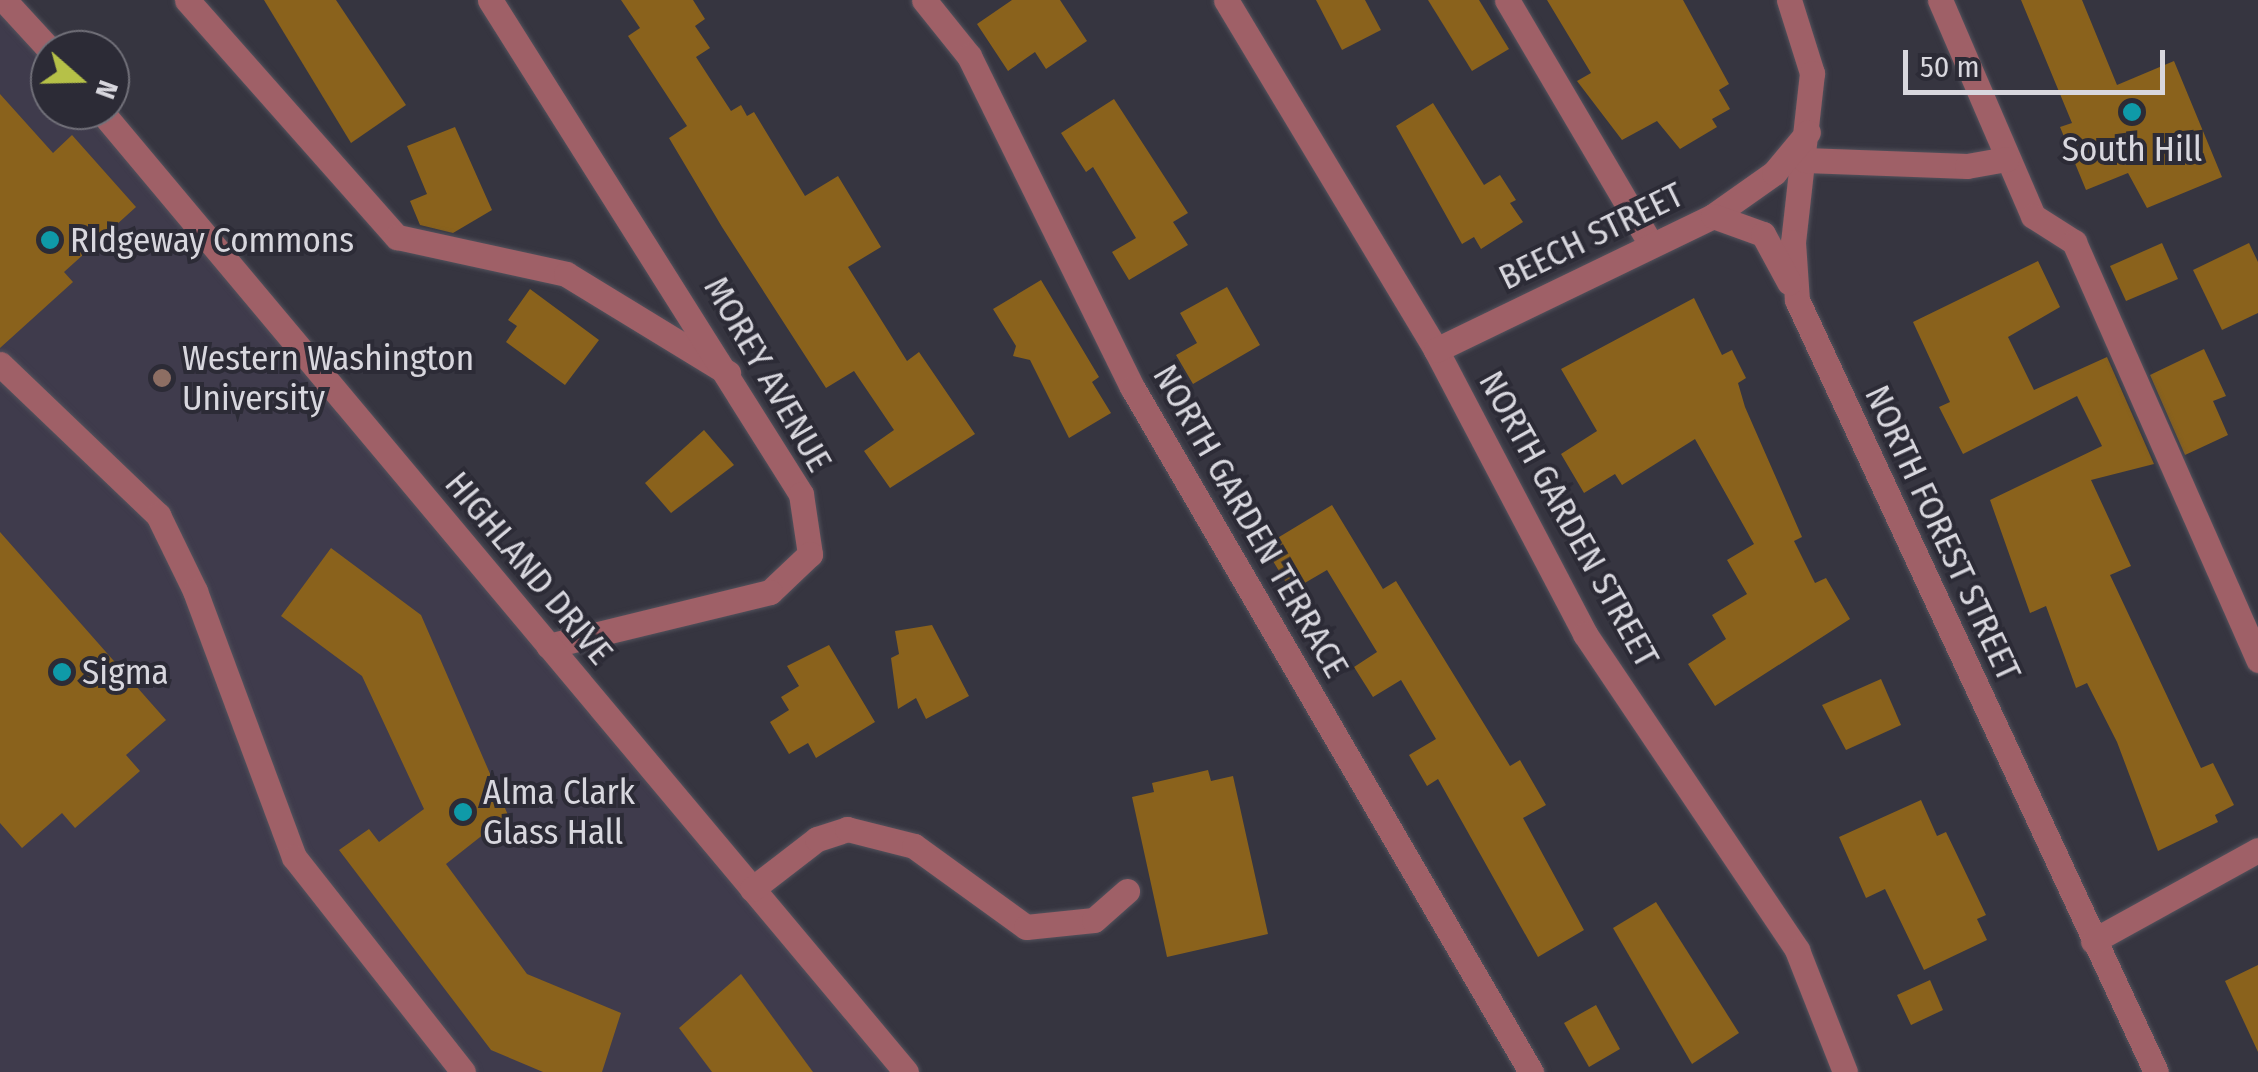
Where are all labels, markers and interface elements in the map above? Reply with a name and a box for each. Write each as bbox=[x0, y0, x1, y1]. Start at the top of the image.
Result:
north arrow bbox=[30, 30, 130, 130]
scale bar bbox=[1908, 30, 2170, 92]
text: 50 m bbox=[1920, 49, 1980, 85]
text: N bbox=[88, 76, 125, 103]
marker: South Hill bbox=[2121, 101, 2143, 123]
place label: South Hill bbox=[2062, 128, 2202, 170]
street label: BEECH STREET bbox=[1492, 173, 1690, 299]
place label: RIdgeway Commons bbox=[70, 219, 354, 261]
marker: RIdgeway Commons bbox=[39, 229, 61, 251]
street label: MOREY AVENUE bbox=[695, 269, 841, 479]
place label: Western Washington University bbox=[182, 337, 474, 419]
street label: NORTH GARDEN TERRACE bbox=[1144, 357, 1358, 685]
street label: NORTH GARDEN STREET bbox=[1470, 364, 1668, 674]
marker: Western Washington University bbox=[151, 367, 173, 389]
street label: NORTH FOREST STREET bbox=[1856, 379, 2030, 687]
street label: HIGHLAND DRIVE bbox=[436, 463, 622, 673]
place label: Sigma bbox=[82, 651, 169, 693]
marker: Sigma bbox=[51, 661, 73, 683]
place label: Alma Clark Glass Hall bbox=[483, 771, 635, 853]
marker: Alma Clark Glass Hall bbox=[452, 801, 474, 823]

